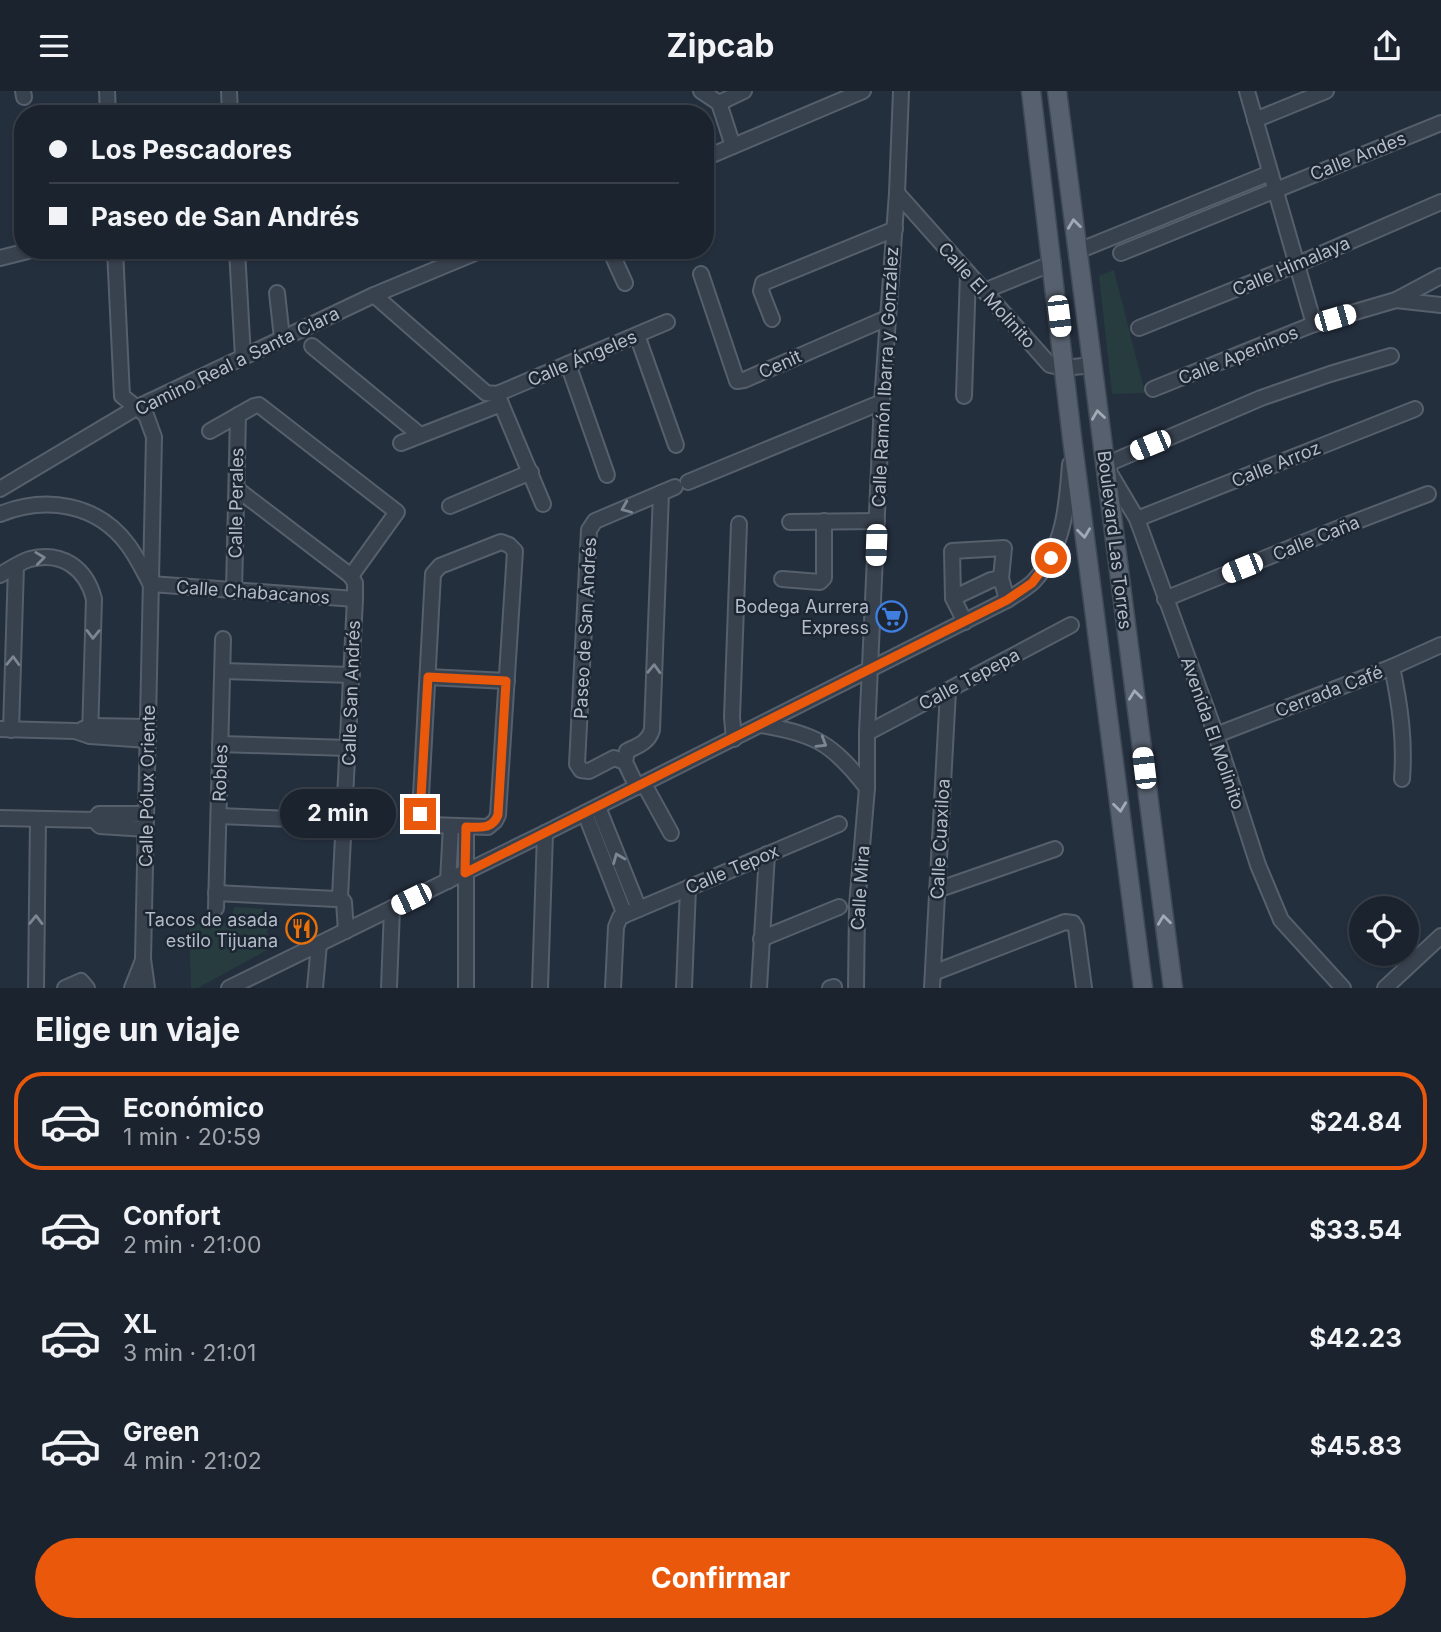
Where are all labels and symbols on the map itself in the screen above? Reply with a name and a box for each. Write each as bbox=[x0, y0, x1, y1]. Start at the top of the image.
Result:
street label: Calle Andes bbox=[1307, 127, 1409, 185]
one-way arrow bbox=[1067, 218, 1082, 230]
street label: Calle Himalaya bbox=[1229, 232, 1353, 300]
street label: Calle El Molinito bbox=[934, 238, 1040, 352]
street label: Calle Ramón Ibarra y González bbox=[868, 246, 902, 508]
car bbox=[1047, 294, 1072, 338]
street label: Camino Real a Santa Clara bbox=[132, 302, 342, 420]
car bbox=[1312, 302, 1359, 334]
street label: Calle Apeninos bbox=[1175, 321, 1301, 389]
street label: Calle Ángeles bbox=[524, 325, 640, 390]
street label: Cenit bbox=[755, 345, 805, 383]
one-way arrow bbox=[1091, 409, 1106, 421]
car bbox=[1127, 427, 1174, 463]
street label: Calle Arroz bbox=[1229, 437, 1323, 491]
street label: Calle Perales bbox=[225, 447, 247, 559]
street label: Boulevard Las Torres bbox=[1094, 449, 1136, 631]
one-way arrow bbox=[620, 500, 633, 514]
street label: Calle Caña bbox=[1270, 511, 1362, 565]
car bbox=[865, 524, 888, 566]
one-way arrow bbox=[1076, 527, 1091, 539]
street label: Paseo de San Andrés bbox=[570, 537, 600, 719]
route start bbox=[1035, 542, 1067, 574]
car bbox=[1219, 550, 1266, 586]
one-way arrow bbox=[34, 551, 45, 566]
street label: Calle Chabacanos bbox=[175, 576, 331, 608]
place label: Bodega Aurrera Express bbox=[735, 596, 869, 638]
supermarket icon: Bodega Aurrera Express bbox=[875, 599, 909, 633]
street label: Calle San Andrés bbox=[338, 620, 364, 766]
one-way arrow bbox=[85, 629, 101, 639]
street label: Calle Tepepa bbox=[915, 644, 1023, 714]
street label: Avenida El Molinito bbox=[1177, 654, 1249, 812]
one-way arrow bbox=[5, 656, 20, 667]
street label: Cerrada Café bbox=[1272, 661, 1386, 721]
one-way arrow bbox=[646, 663, 661, 674]
one-way arrow bbox=[1127, 689, 1142, 701]
street label: Calle Pólux Oriente bbox=[135, 705, 159, 867]
one-way arrow bbox=[814, 735, 827, 748]
street label: Robles bbox=[209, 744, 231, 802]
car bbox=[1132, 746, 1157, 790]
street label: Calle Cuaxiloa bbox=[926, 778, 954, 900]
callout: 2 min bbox=[280, 789, 396, 839]
route end bbox=[404, 798, 436, 830]
one-way arrow bbox=[1112, 801, 1127, 813]
street label: Calle Tepox bbox=[682, 840, 782, 898]
street label: Calle Mira bbox=[847, 845, 873, 931]
one-way arrow bbox=[613, 852, 627, 864]
car bbox=[388, 880, 435, 918]
place label: Tacos de asada estilo Tijuana bbox=[145, 909, 278, 951]
restaurant icon: Tacos de asada estilo Tijuana bbox=[284, 912, 318, 946]
one-way arrow bbox=[29, 914, 44, 925]
one-way arrow bbox=[1157, 914, 1172, 926]

